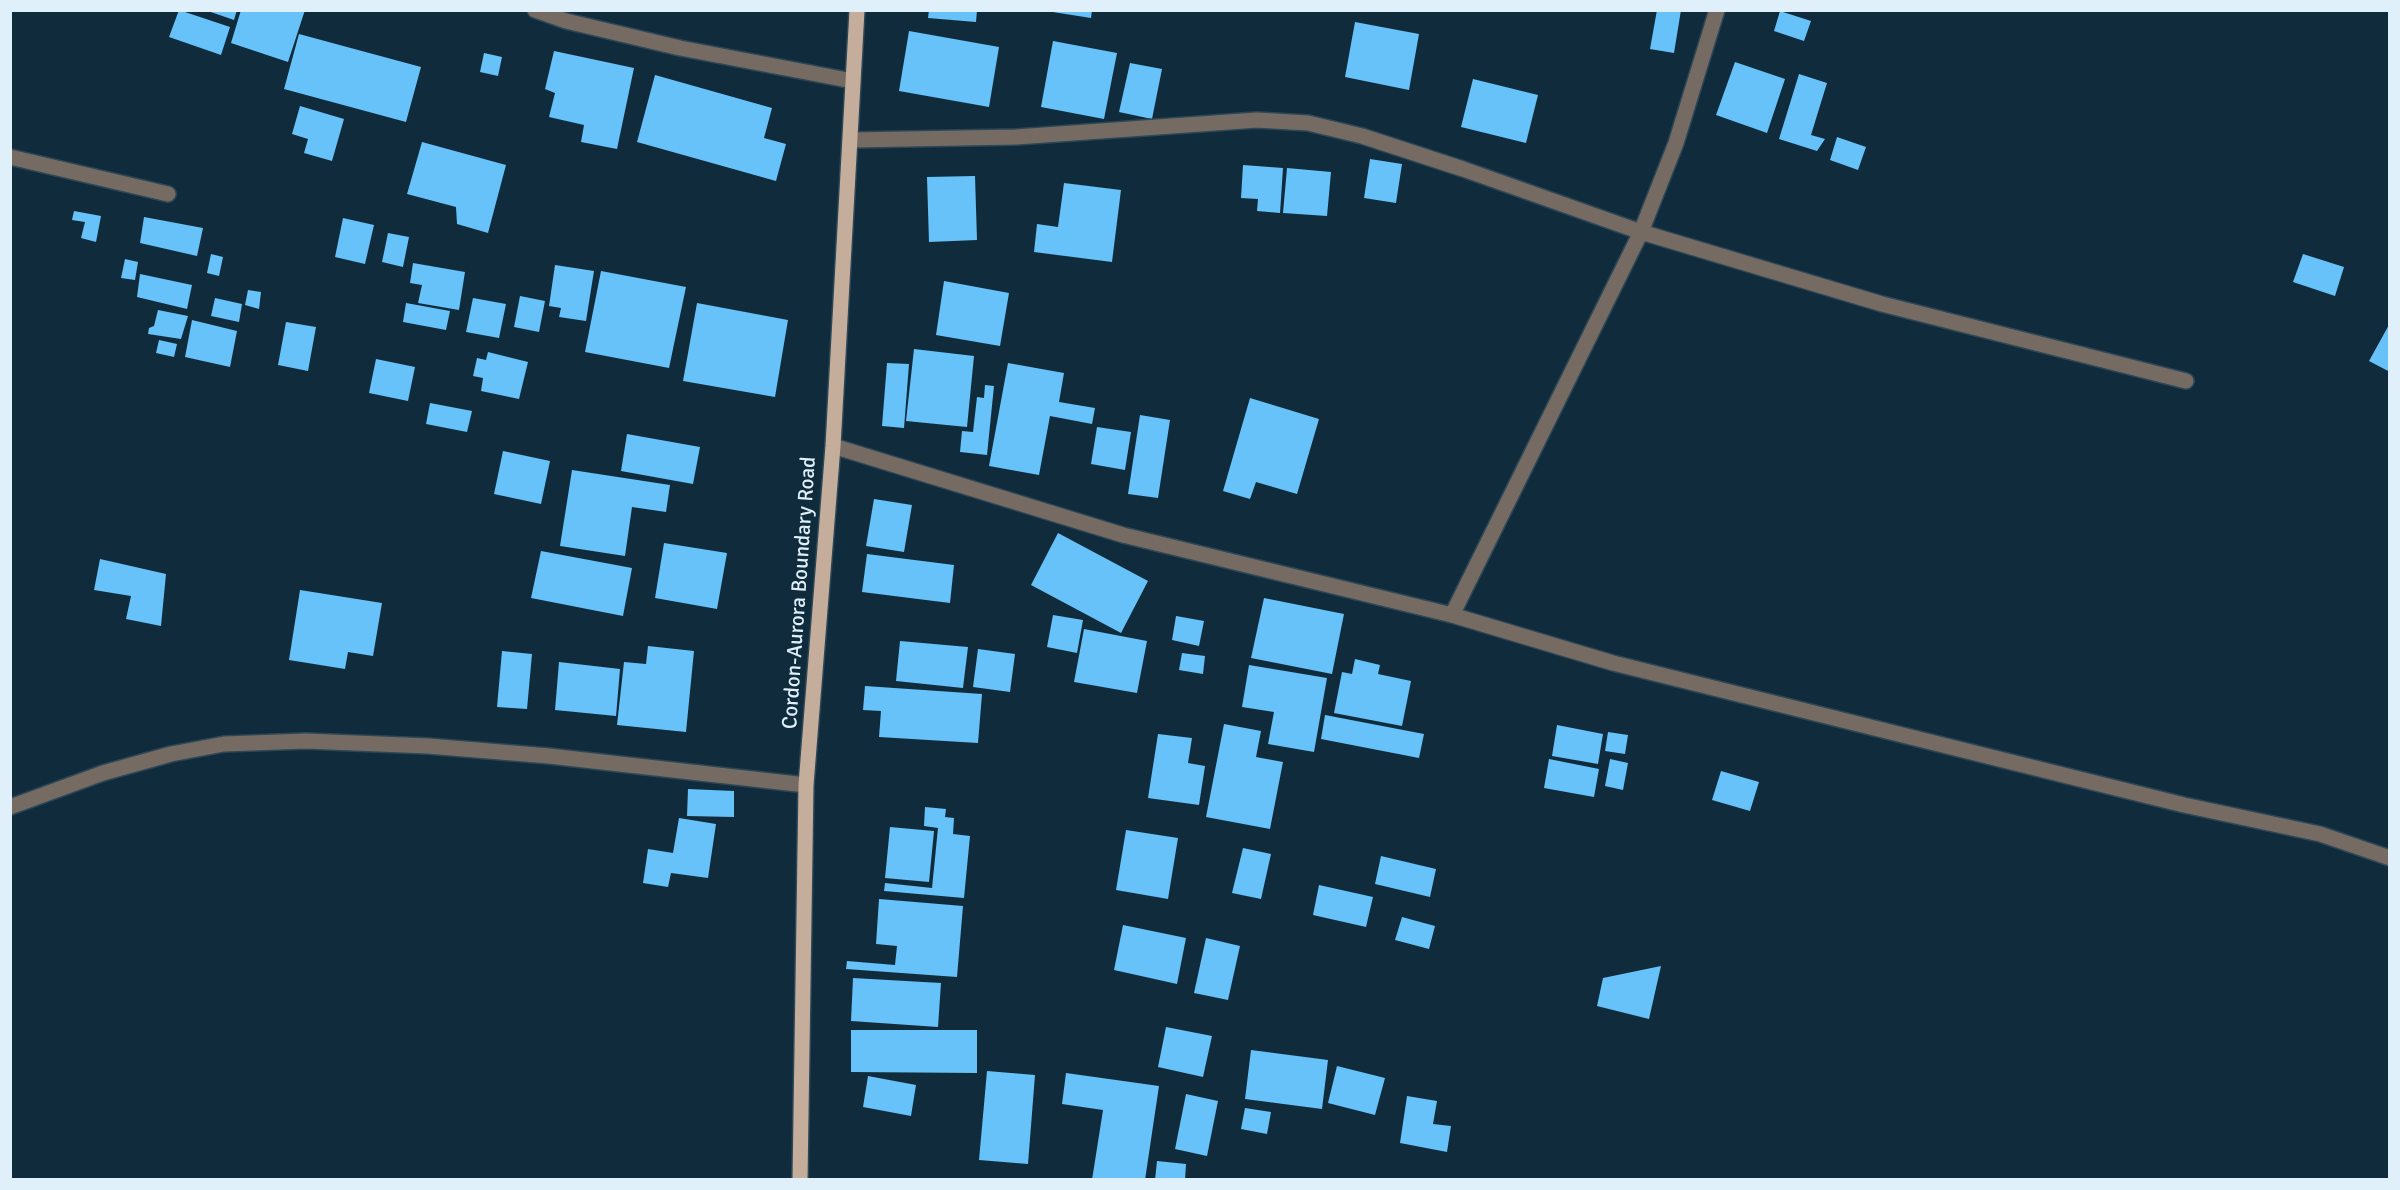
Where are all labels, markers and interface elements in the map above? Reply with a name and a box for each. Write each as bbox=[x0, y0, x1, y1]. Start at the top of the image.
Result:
street label: Cordon-Aurora Boundary Road bbox=[778, 456, 822, 730]

